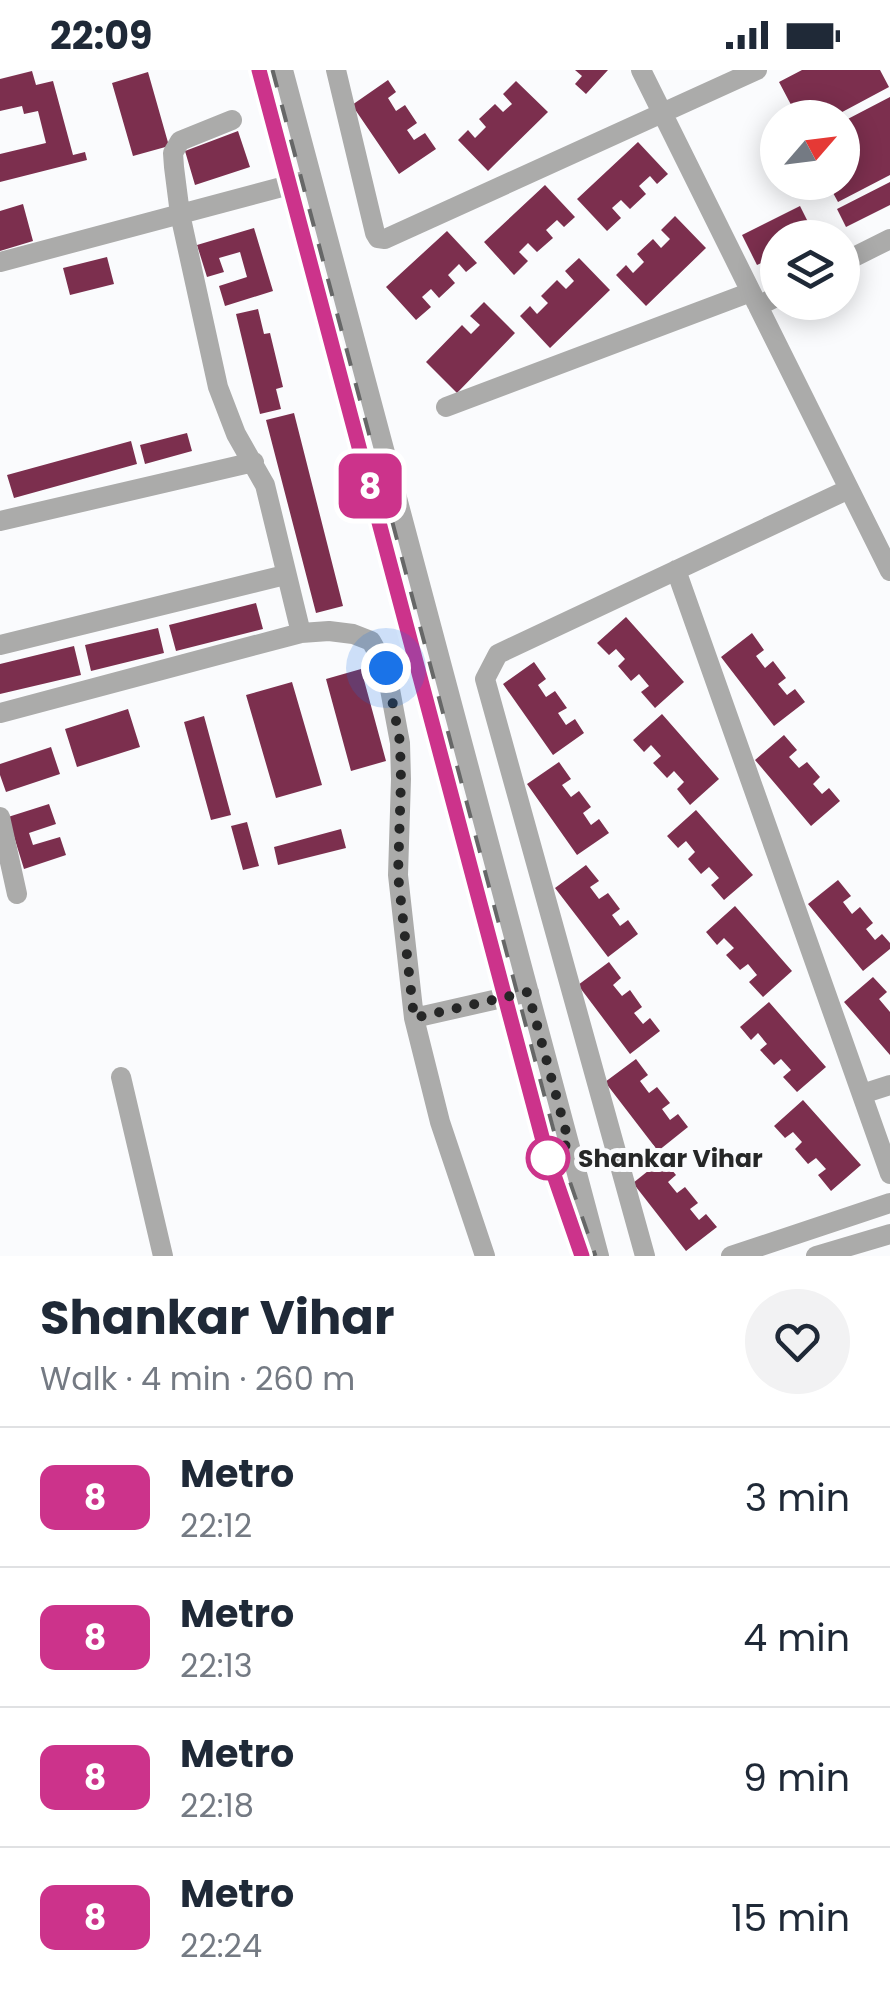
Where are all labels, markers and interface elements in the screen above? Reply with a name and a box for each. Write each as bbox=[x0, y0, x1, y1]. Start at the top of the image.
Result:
text: 22:09 bbox=[50, 9, 152, 62]
north arrow bbox=[760, 100, 860, 200]
map controls bbox=[760, 100, 860, 320]
button: layers bbox=[760, 220, 860, 320]
line badge: 8 bbox=[338, 454, 402, 518]
text: 8 bbox=[359, 462, 381, 511]
your location bbox=[361, 643, 411, 693]
marker: Shankar Vihar bbox=[527, 1137, 569, 1179]
place label: Shankar Vihar bbox=[578, 1141, 763, 1176]
text: Shankar Vihar bbox=[40, 1284, 394, 1351]
button: heart bbox=[745, 1289, 850, 1394]
text: Walk · 4 min · 260 m bbox=[40, 1356, 355, 1401]
text: Metro bbox=[180, 1447, 294, 1500]
text: 3 min bbox=[745, 1471, 850, 1524]
text: 8 bbox=[84, 1473, 106, 1522]
text: 22:12 bbox=[180, 1503, 252, 1548]
text: Metro bbox=[180, 1587, 294, 1640]
text: 4 min bbox=[743, 1611, 850, 1664]
text: 8 bbox=[84, 1613, 106, 1662]
text: 22:13 bbox=[180, 1643, 253, 1688]
text: Metro bbox=[180, 1727, 294, 1780]
text: 9 min bbox=[743, 1751, 850, 1804]
text: 8 bbox=[84, 1753, 106, 1802]
text: 22:18 bbox=[180, 1783, 254, 1828]
text: Metro bbox=[180, 1867, 294, 1920]
text: 15 min bbox=[731, 1891, 850, 1944]
text: 8 bbox=[84, 1893, 106, 1942]
text: 22:24 bbox=[180, 1923, 262, 1968]

